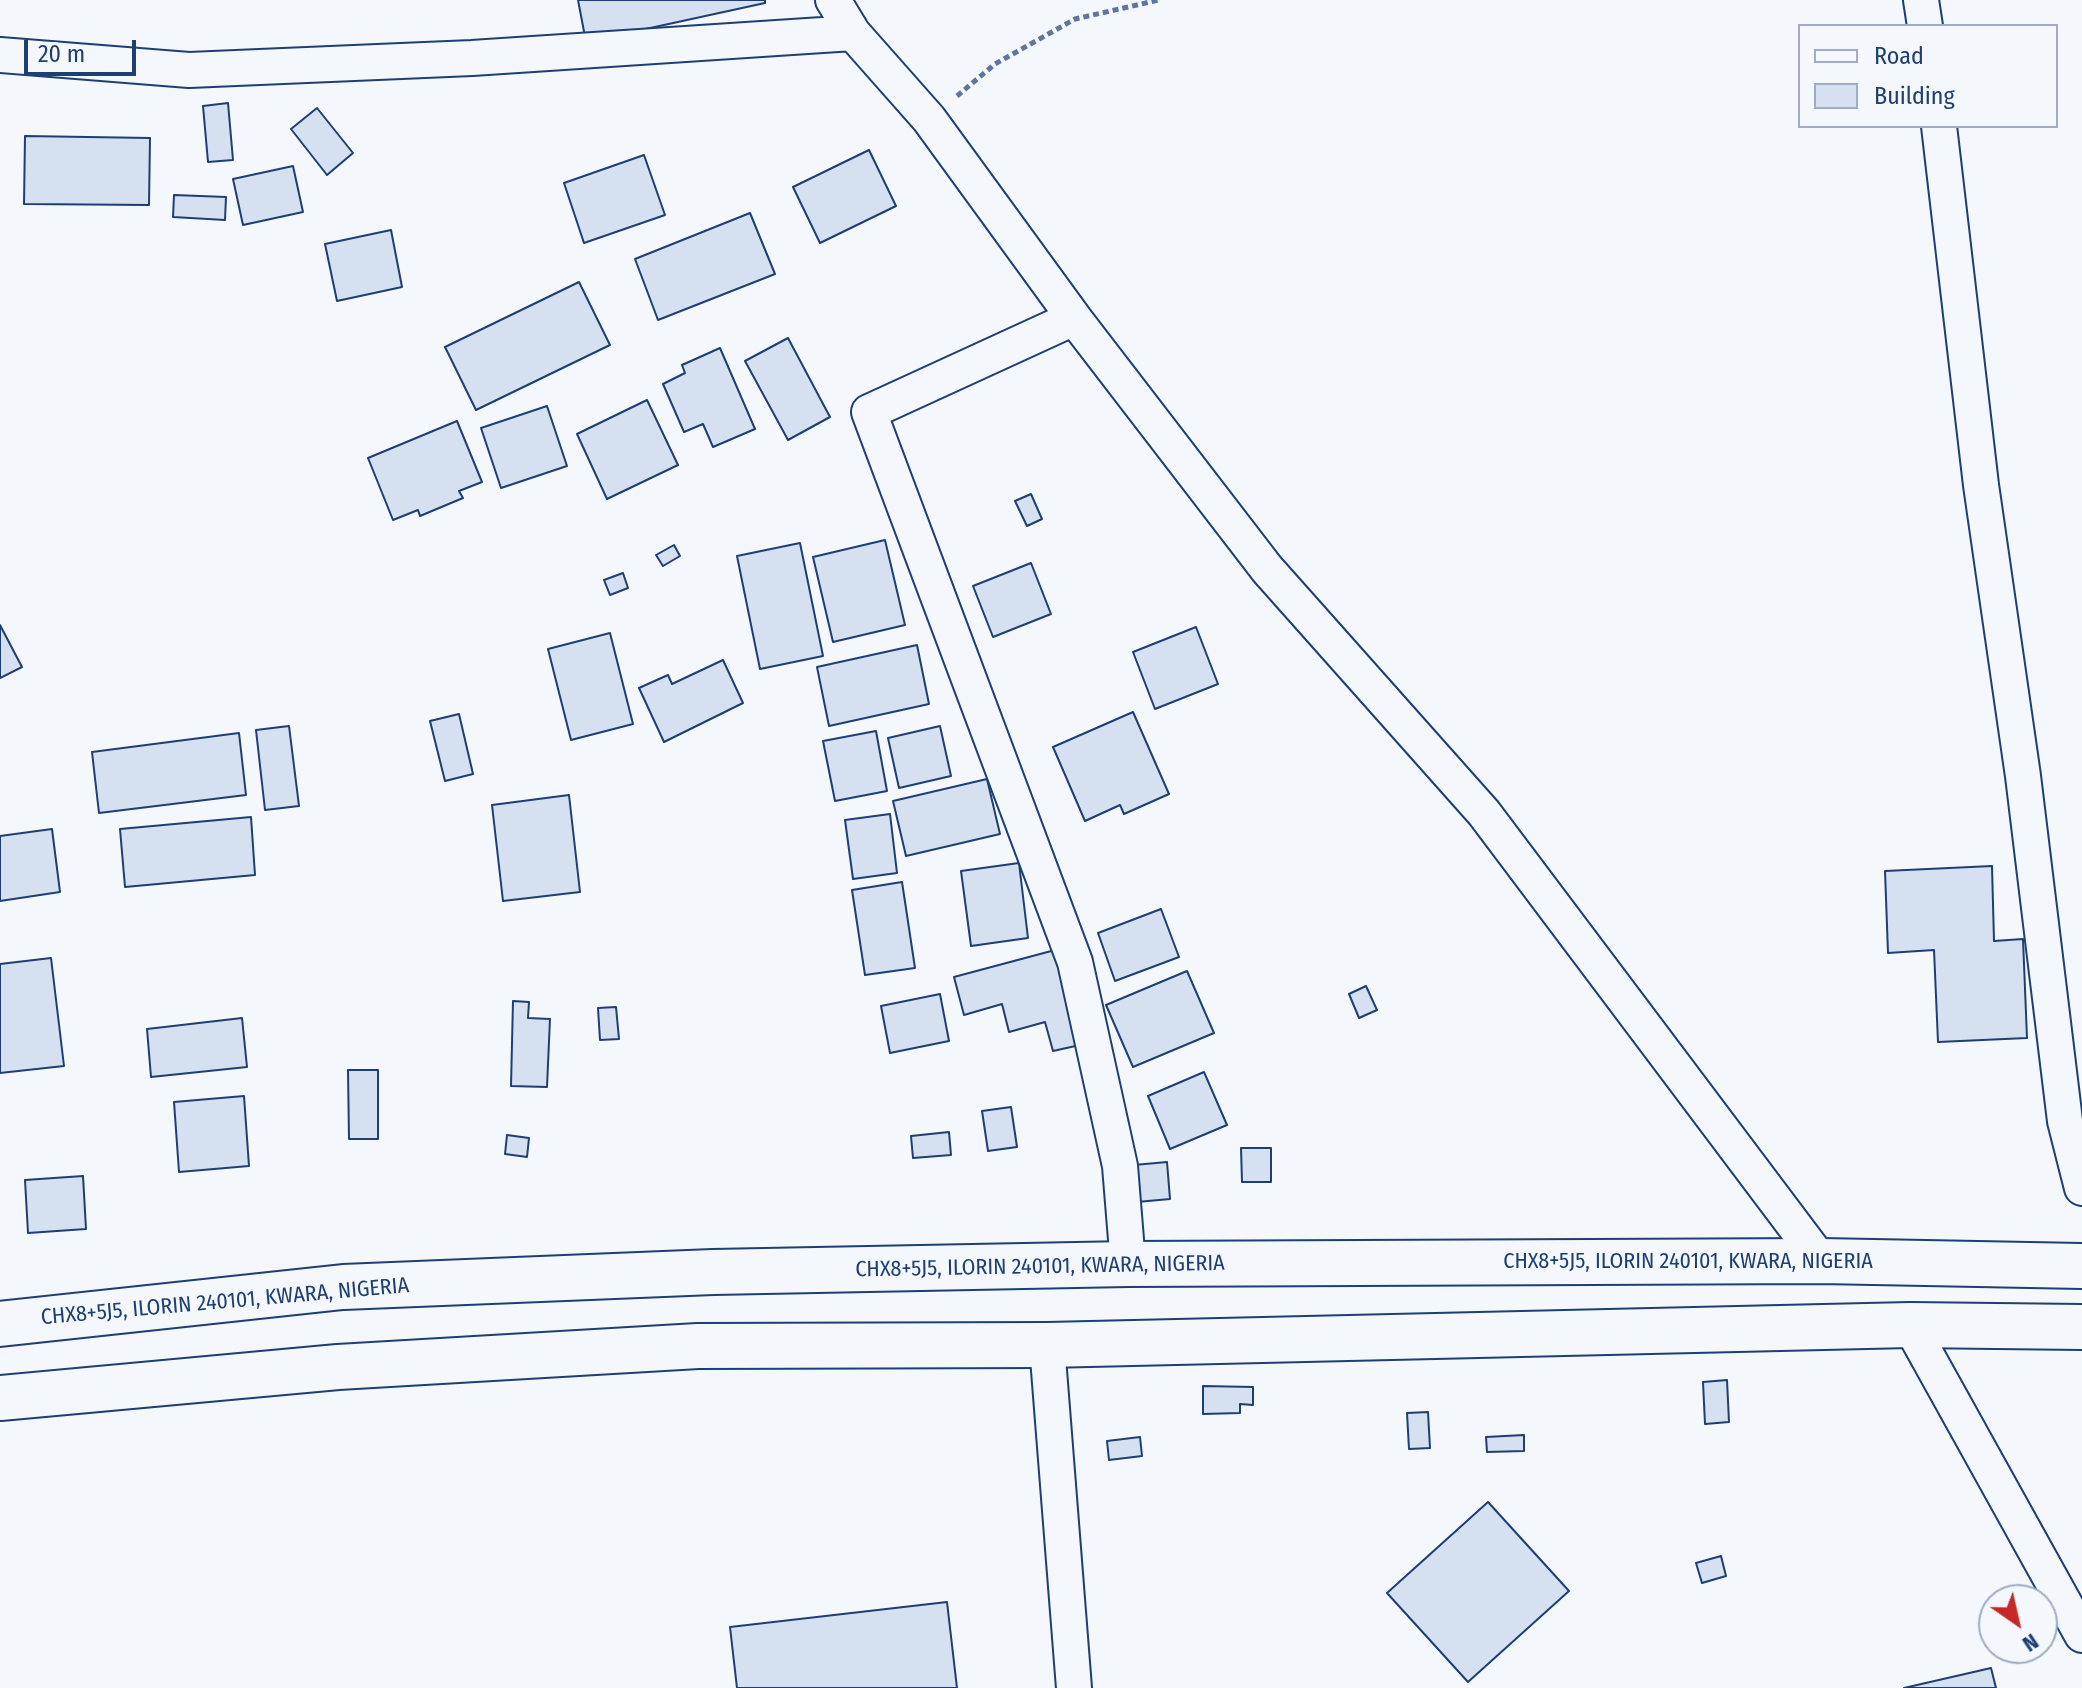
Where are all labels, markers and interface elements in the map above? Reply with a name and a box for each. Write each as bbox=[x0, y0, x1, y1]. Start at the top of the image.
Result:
scale bar bbox=[28, 24, 140, 74]
legend bbox=[1798, 24, 2058, 128]
text: 20 m bbox=[38, 40, 85, 68]
text: Road bbox=[1874, 42, 1924, 70]
text: Building bbox=[1874, 82, 1955, 110]
street label: CHX8+5J5, ILORIN 240101, KWARA, NIGERIA bbox=[1503, 1249, 1873, 1275]
street label: CHX8+5J5, ILORIN 240101, KWARA, NIGERIA bbox=[855, 1251, 1225, 1283]
street label: CHX8+5J5, ILORIN 240101, KWARA, NIGERIA bbox=[40, 1273, 410, 1331]
north arrow bbox=[1978, 1584, 2058, 1664]
text: N bbox=[2018, 1628, 2044, 1658]

